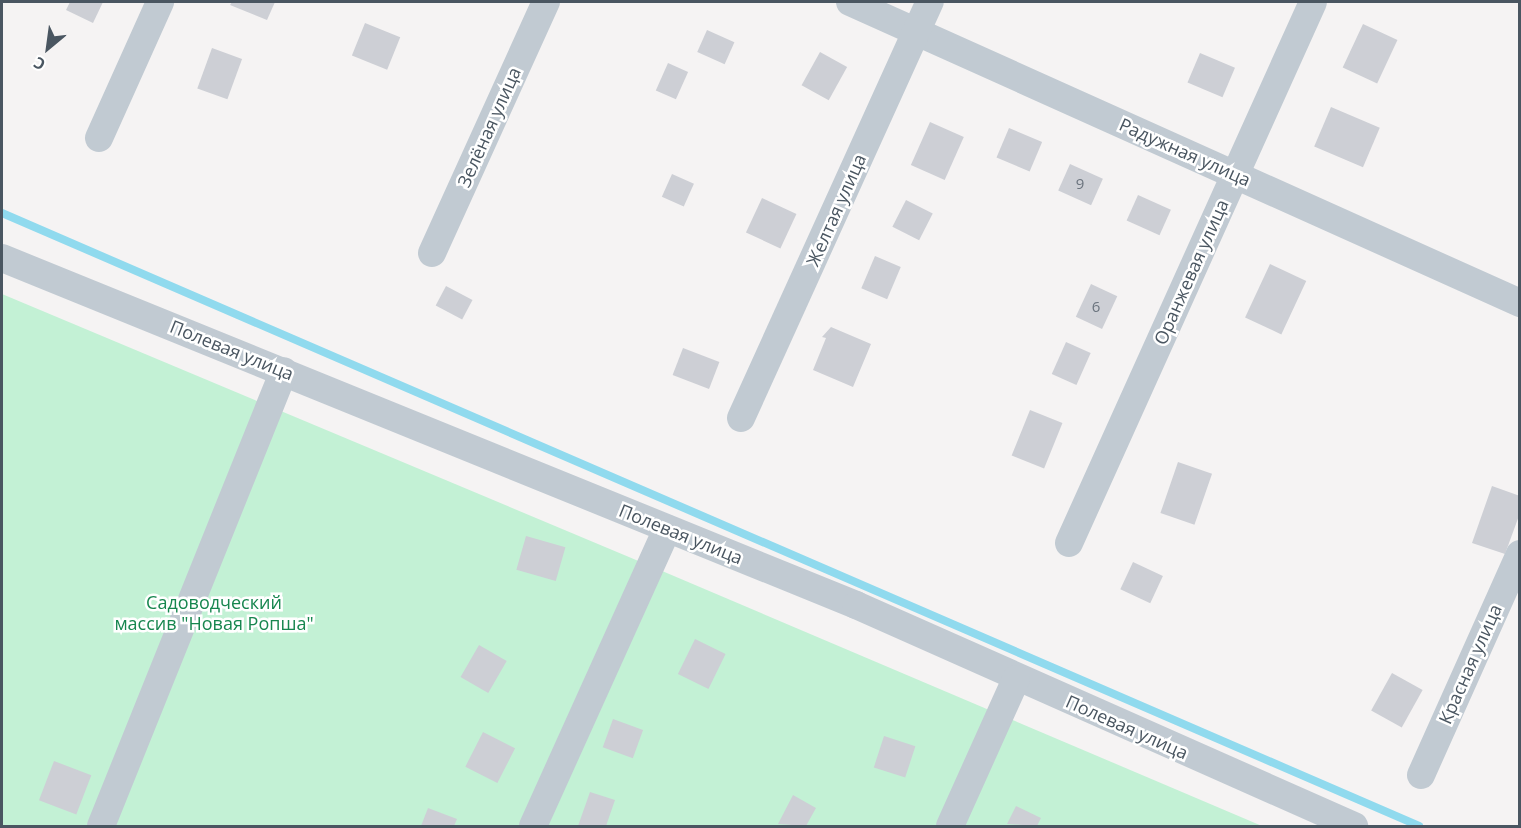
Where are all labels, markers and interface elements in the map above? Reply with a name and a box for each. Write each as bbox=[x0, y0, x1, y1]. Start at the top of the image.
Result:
north arrow bbox=[18, 18, 78, 78]
text: С bbox=[29, 52, 49, 76]
street label: Зелёная улица bbox=[453, 64, 525, 190]
street label: Радужная улица bbox=[1116, 113, 1254, 191]
street label: Желтая улица bbox=[802, 150, 870, 270]
house number: 9 bbox=[1076, 175, 1084, 193]
street label: Оранжевая улица bbox=[1149, 196, 1233, 348]
house number: 6 bbox=[1092, 298, 1100, 316]
street label: Полевая улица bbox=[167, 315, 297, 385]
street label: Полевая улица bbox=[616, 499, 746, 569]
park label: Садоводческий массив "Новая Ропша" bbox=[114, 592, 314, 634]
street label: Красная улица bbox=[1434, 601, 1506, 727]
street label: Полевая улица bbox=[1063, 690, 1191, 764]

